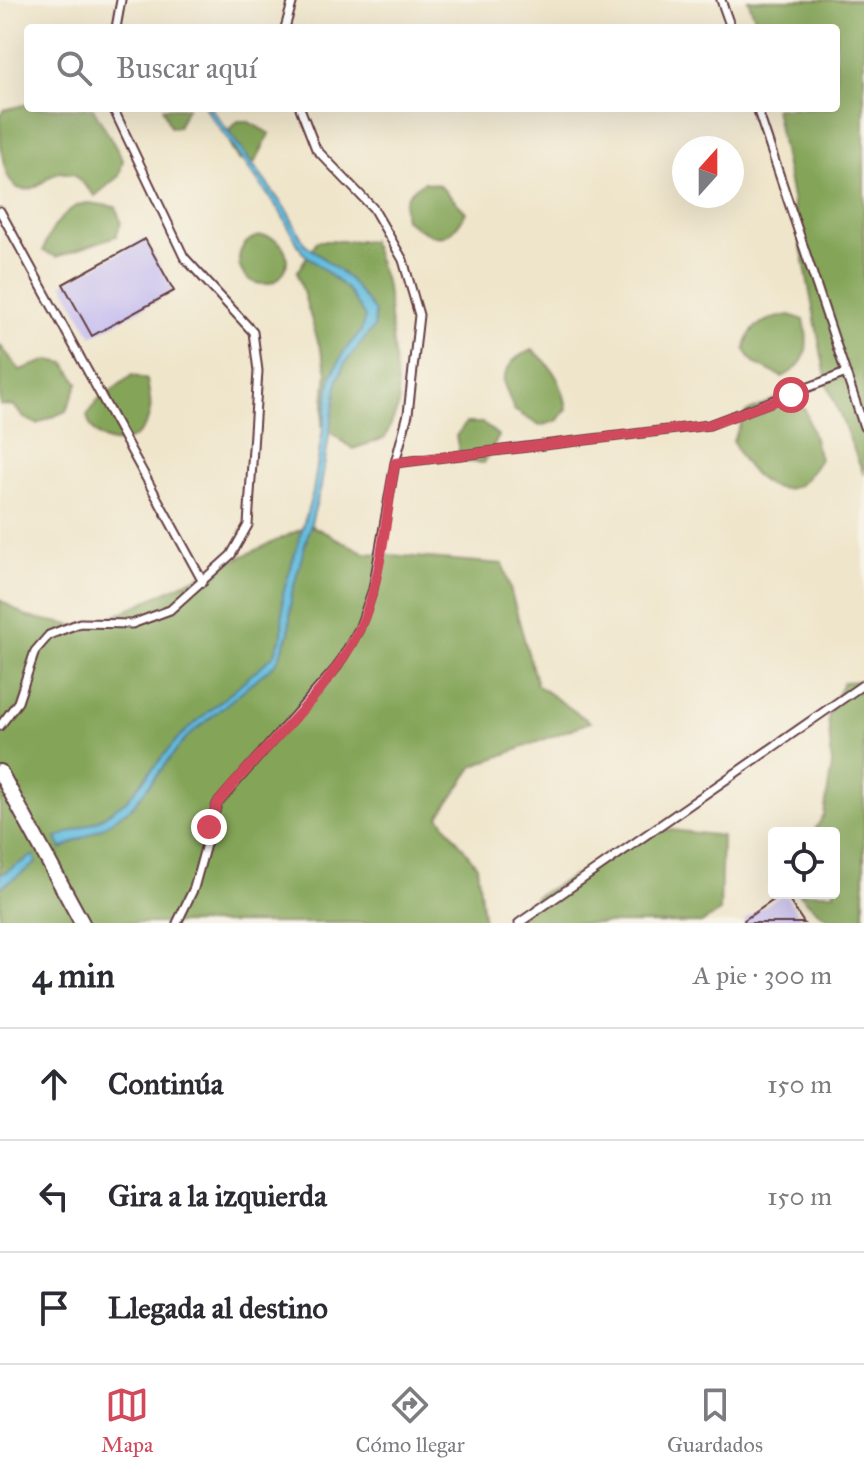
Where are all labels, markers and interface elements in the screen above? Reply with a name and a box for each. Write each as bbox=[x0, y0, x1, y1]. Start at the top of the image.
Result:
search box bbox=[24, 24, 840, 112]
icon: search bbox=[52, 46, 96, 90]
text: Buscar aquí bbox=[116, 50, 257, 86]
north arrow bbox=[672, 136, 744, 208]
route start bbox=[773, 377, 809, 413]
route end bbox=[191, 809, 227, 845]
map controls bbox=[768, 827, 840, 899]
button: locate bbox=[768, 827, 840, 899]
text: 4 min bbox=[32, 955, 115, 996]
text: A pie · 300 m bbox=[693, 959, 832, 991]
icon: ahead bbox=[32, 1062, 76, 1106]
text: Continúa bbox=[108, 1066, 224, 1102]
text: 150 m bbox=[767, 1068, 832, 1100]
icon: left bbox=[32, 1174, 76, 1218]
text: Gira a la izquierda bbox=[108, 1178, 327, 1214]
text: 150 m bbox=[767, 1180, 832, 1212]
icon: arrive bbox=[32, 1286, 76, 1330]
text: Llegada al destino bbox=[108, 1290, 328, 1326]
tab: Mapa bbox=[101, 1383, 153, 1458]
tab: Cómo llegar bbox=[355, 1383, 465, 1458]
tab: Guardados bbox=[667, 1383, 763, 1458]

